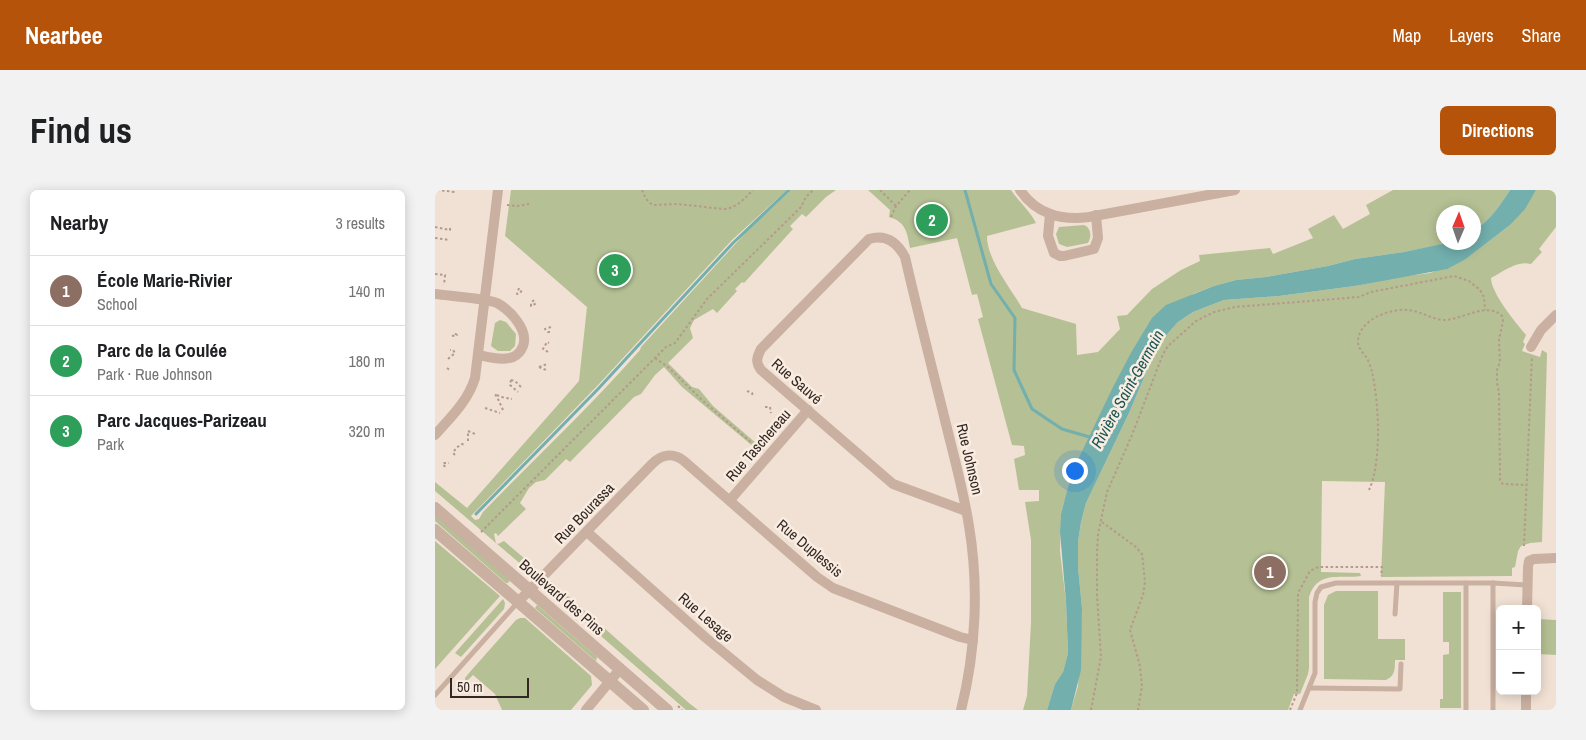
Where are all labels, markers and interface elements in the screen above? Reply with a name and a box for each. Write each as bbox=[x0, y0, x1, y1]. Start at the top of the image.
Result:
text: Nearbee bbox=[25, 19, 103, 51]
text: Map bbox=[1393, 23, 1421, 48]
text: Layers bbox=[1449, 23, 1494, 48]
text: Share bbox=[1522, 23, 1561, 48]
button: Directions bbox=[1440, 106, 1556, 155]
text: Find us bbox=[30, 107, 132, 154]
pin: 2 bbox=[916, 201, 948, 239]
north arrow bbox=[1436, 205, 1481, 250]
text: Nearby bbox=[50, 208, 108, 237]
text: 3 results bbox=[335, 212, 385, 234]
pin: 3 bbox=[599, 251, 631, 289]
text: École Marie-Rivier bbox=[97, 267, 232, 293]
text: 1 bbox=[62, 280, 70, 302]
text: 140 m bbox=[349, 280, 385, 302]
text: School bbox=[97, 293, 137, 315]
water label: Rivière Saint-Germain bbox=[1085, 326, 1169, 452]
text: Parc de la Coulée bbox=[97, 337, 227, 363]
text: 2 bbox=[62, 350, 70, 372]
text: 180 m bbox=[349, 350, 385, 372]
street label: Rue Sauvé bbox=[767, 353, 827, 409]
text: Park · Rue Johnson bbox=[97, 363, 212, 385]
street label: Rue Taschereau bbox=[721, 404, 795, 486]
text: Parc Jacques-Parizeau bbox=[97, 407, 267, 433]
text: 3 bbox=[62, 420, 70, 442]
text: 320 m bbox=[349, 420, 385, 442]
street label: Rue Johnson bbox=[952, 421, 988, 497]
text: Park bbox=[97, 433, 124, 455]
your location bbox=[1062, 458, 1088, 484]
street label: Rue Bourassa bbox=[549, 478, 619, 548]
street label: Rue Duplessis bbox=[773, 514, 847, 582]
pin: 1 bbox=[1254, 553, 1286, 591]
street label: Boulevard des Pins bbox=[515, 554, 609, 640]
street label: Rue Lesage bbox=[674, 587, 738, 647]
map controls bbox=[1496, 605, 1541, 695]
button: + bbox=[1496, 605, 1541, 650]
button: − bbox=[1496, 650, 1541, 695]
scale bar bbox=[450, 675, 529, 698]
text: 50 m bbox=[457, 678, 483, 696]

